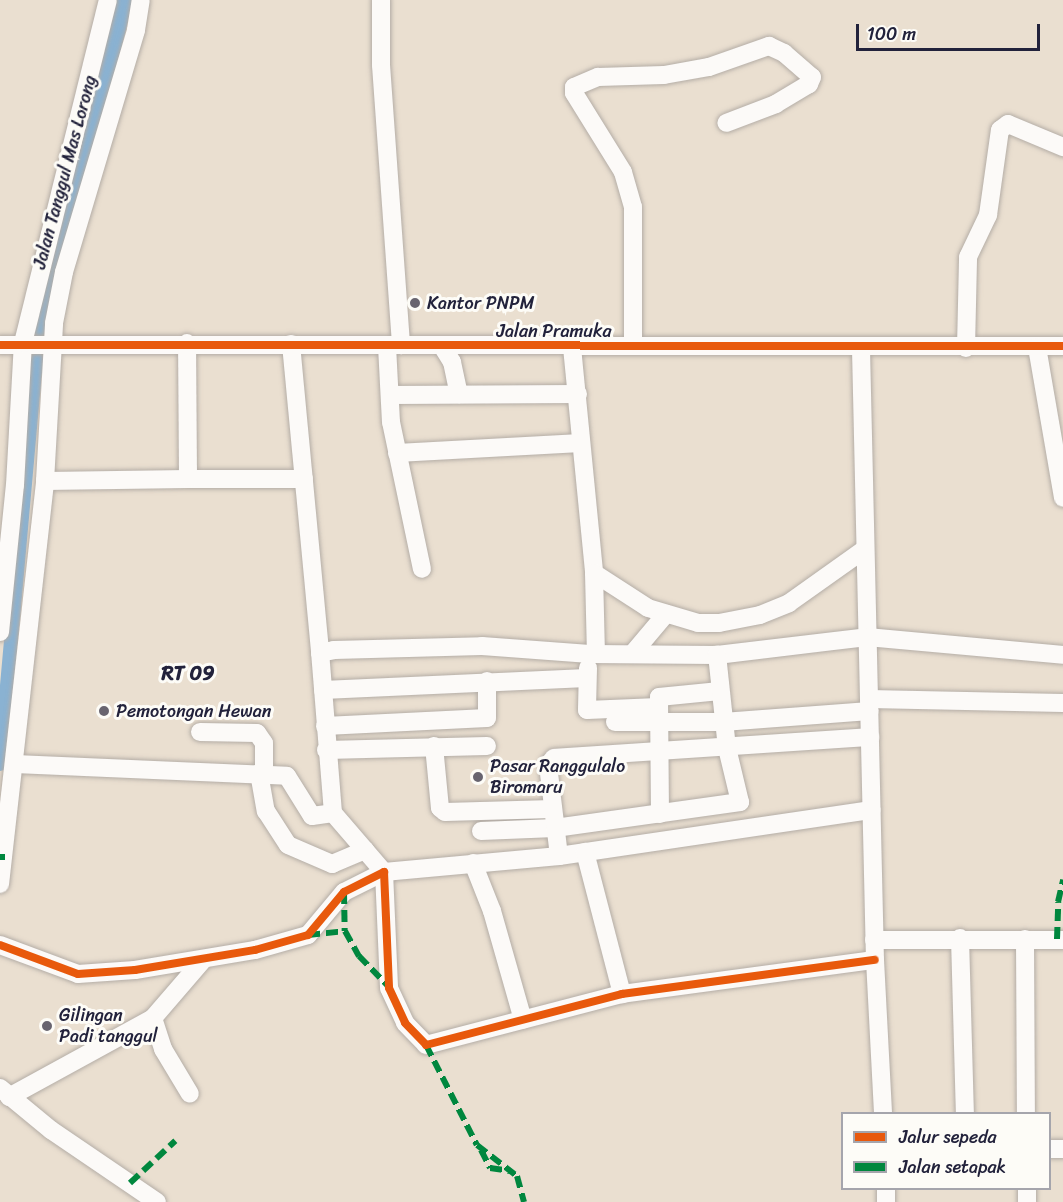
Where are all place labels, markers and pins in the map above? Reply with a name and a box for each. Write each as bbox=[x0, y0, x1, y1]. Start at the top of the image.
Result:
place label: Kantor PNPM bbox=[427, 292, 534, 314]
marker: Kantor PNPM bbox=[408, 296, 422, 310]
place label: Pemotongan Hewan bbox=[116, 700, 271, 722]
marker: Pemotongan Hewan bbox=[97, 704, 111, 718]
place label: Pasar Ranggulalo Biromaru bbox=[490, 756, 625, 798]
marker: Pasar Ranggulalo Biromaru bbox=[471, 770, 485, 784]
place label: Gilingan Padi tanggul bbox=[59, 1005, 158, 1048]
marker: Gilingan Padi tanggul bbox=[40, 1019, 54, 1033]

